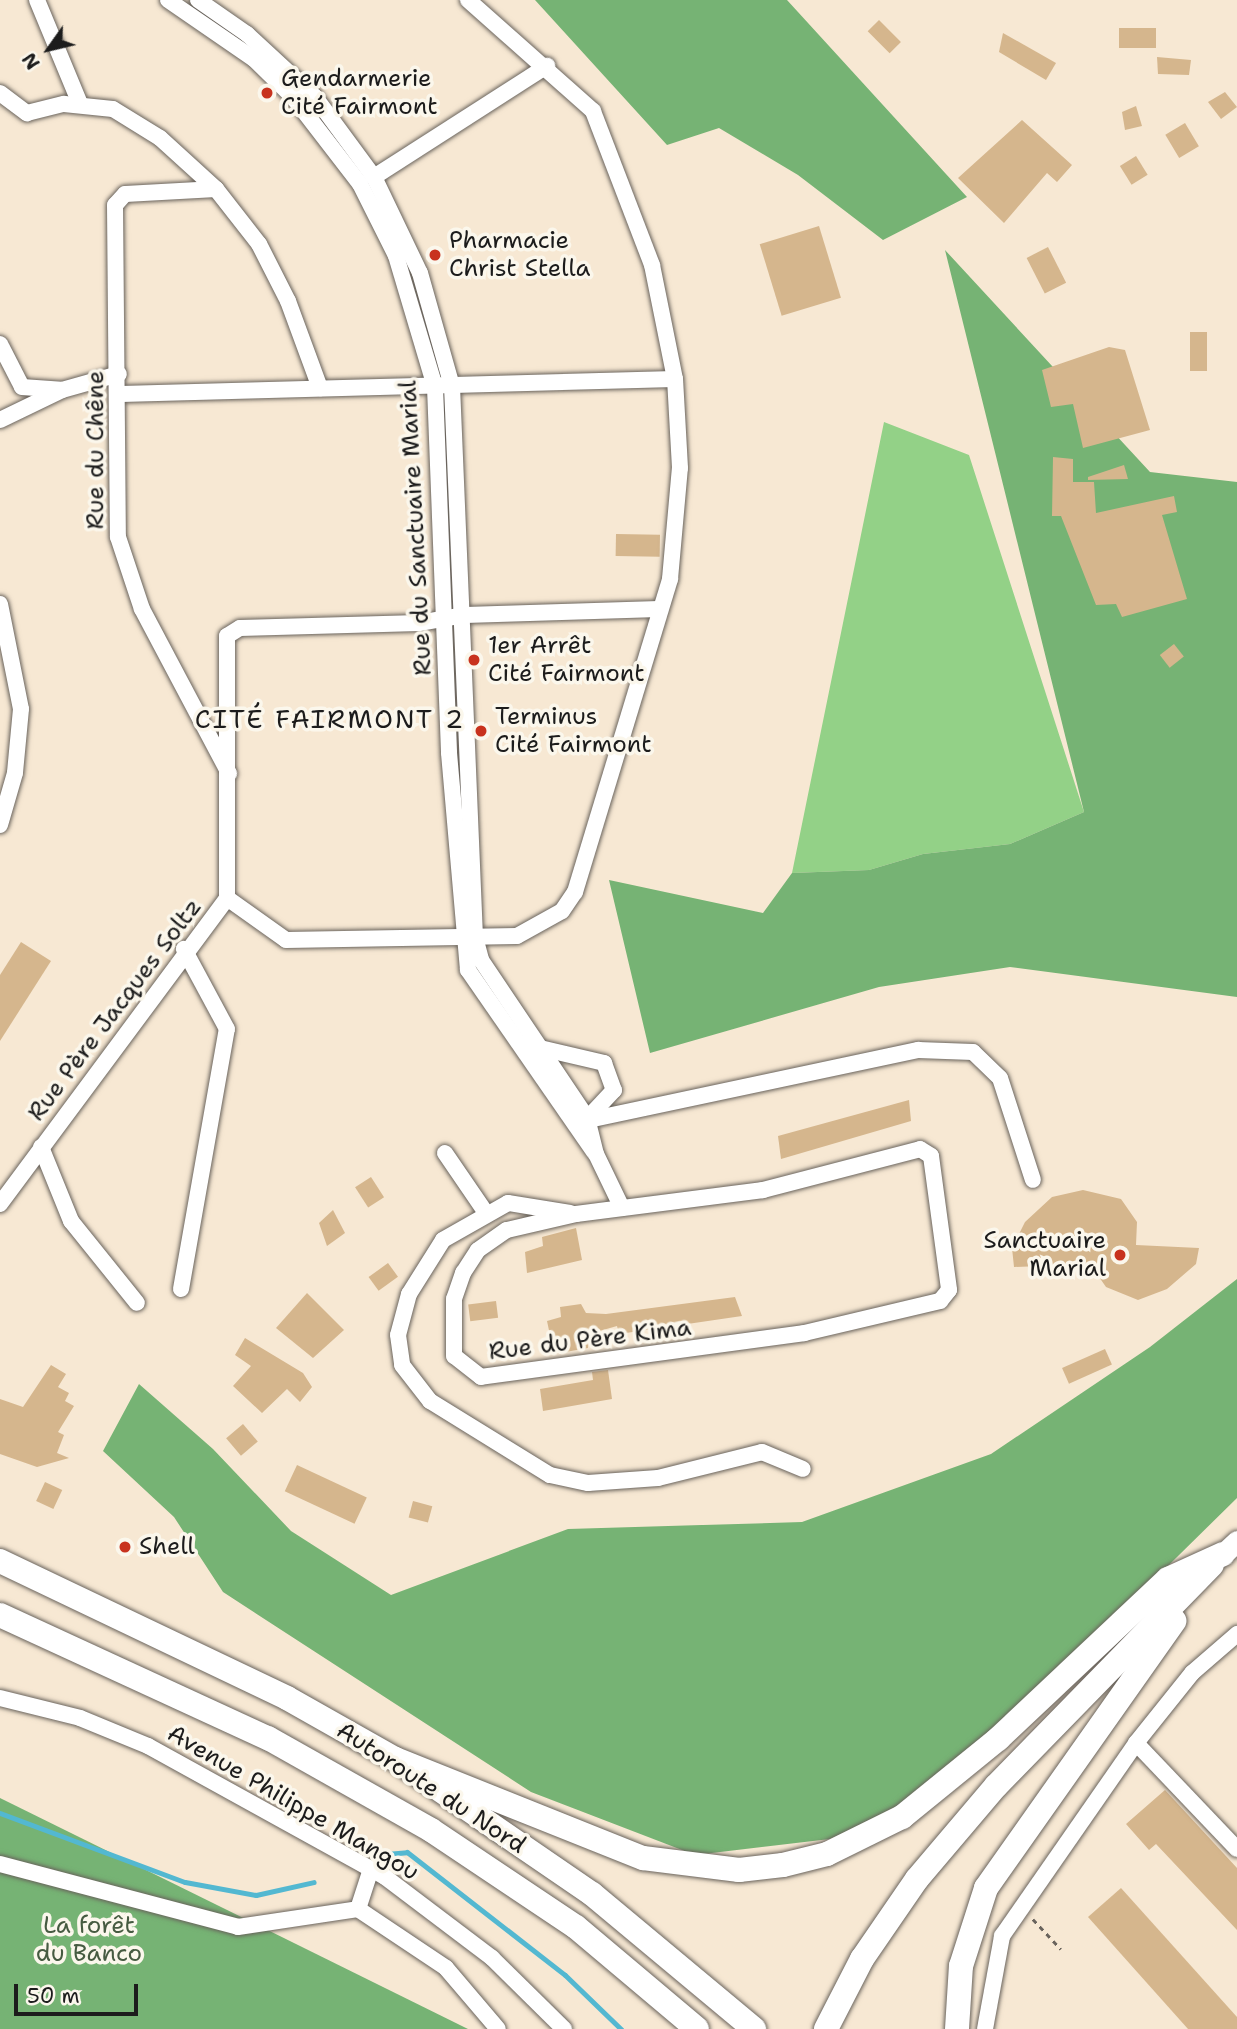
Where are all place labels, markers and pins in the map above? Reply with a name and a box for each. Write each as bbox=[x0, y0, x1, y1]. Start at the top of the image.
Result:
place label: Gendarmerie Cité Fairmont bbox=[281, 65, 438, 121]
marker: Gendarmerie Cité Fairmont bbox=[259, 85, 275, 101]
place label: Pharmacie Christ Stella bbox=[449, 227, 590, 283]
marker: Pharmacie Christ Stella bbox=[427, 247, 443, 263]
place label: 1er Arrêt Cité Fairmont bbox=[488, 632, 645, 688]
marker: 1er Arrêt Cité Fairmont bbox=[466, 652, 482, 668]
place label: Terminus Cité Fairmont bbox=[495, 703, 652, 759]
marker: Terminus Cité Fairmont bbox=[473, 723, 489, 739]
place label: Sanctuaire Marial bbox=[984, 1227, 1106, 1283]
marker: Sanctuaire Marial bbox=[1112, 1247, 1128, 1263]
place label: Shell bbox=[139, 1533, 195, 1561]
marker: Shell bbox=[117, 1539, 133, 1555]

